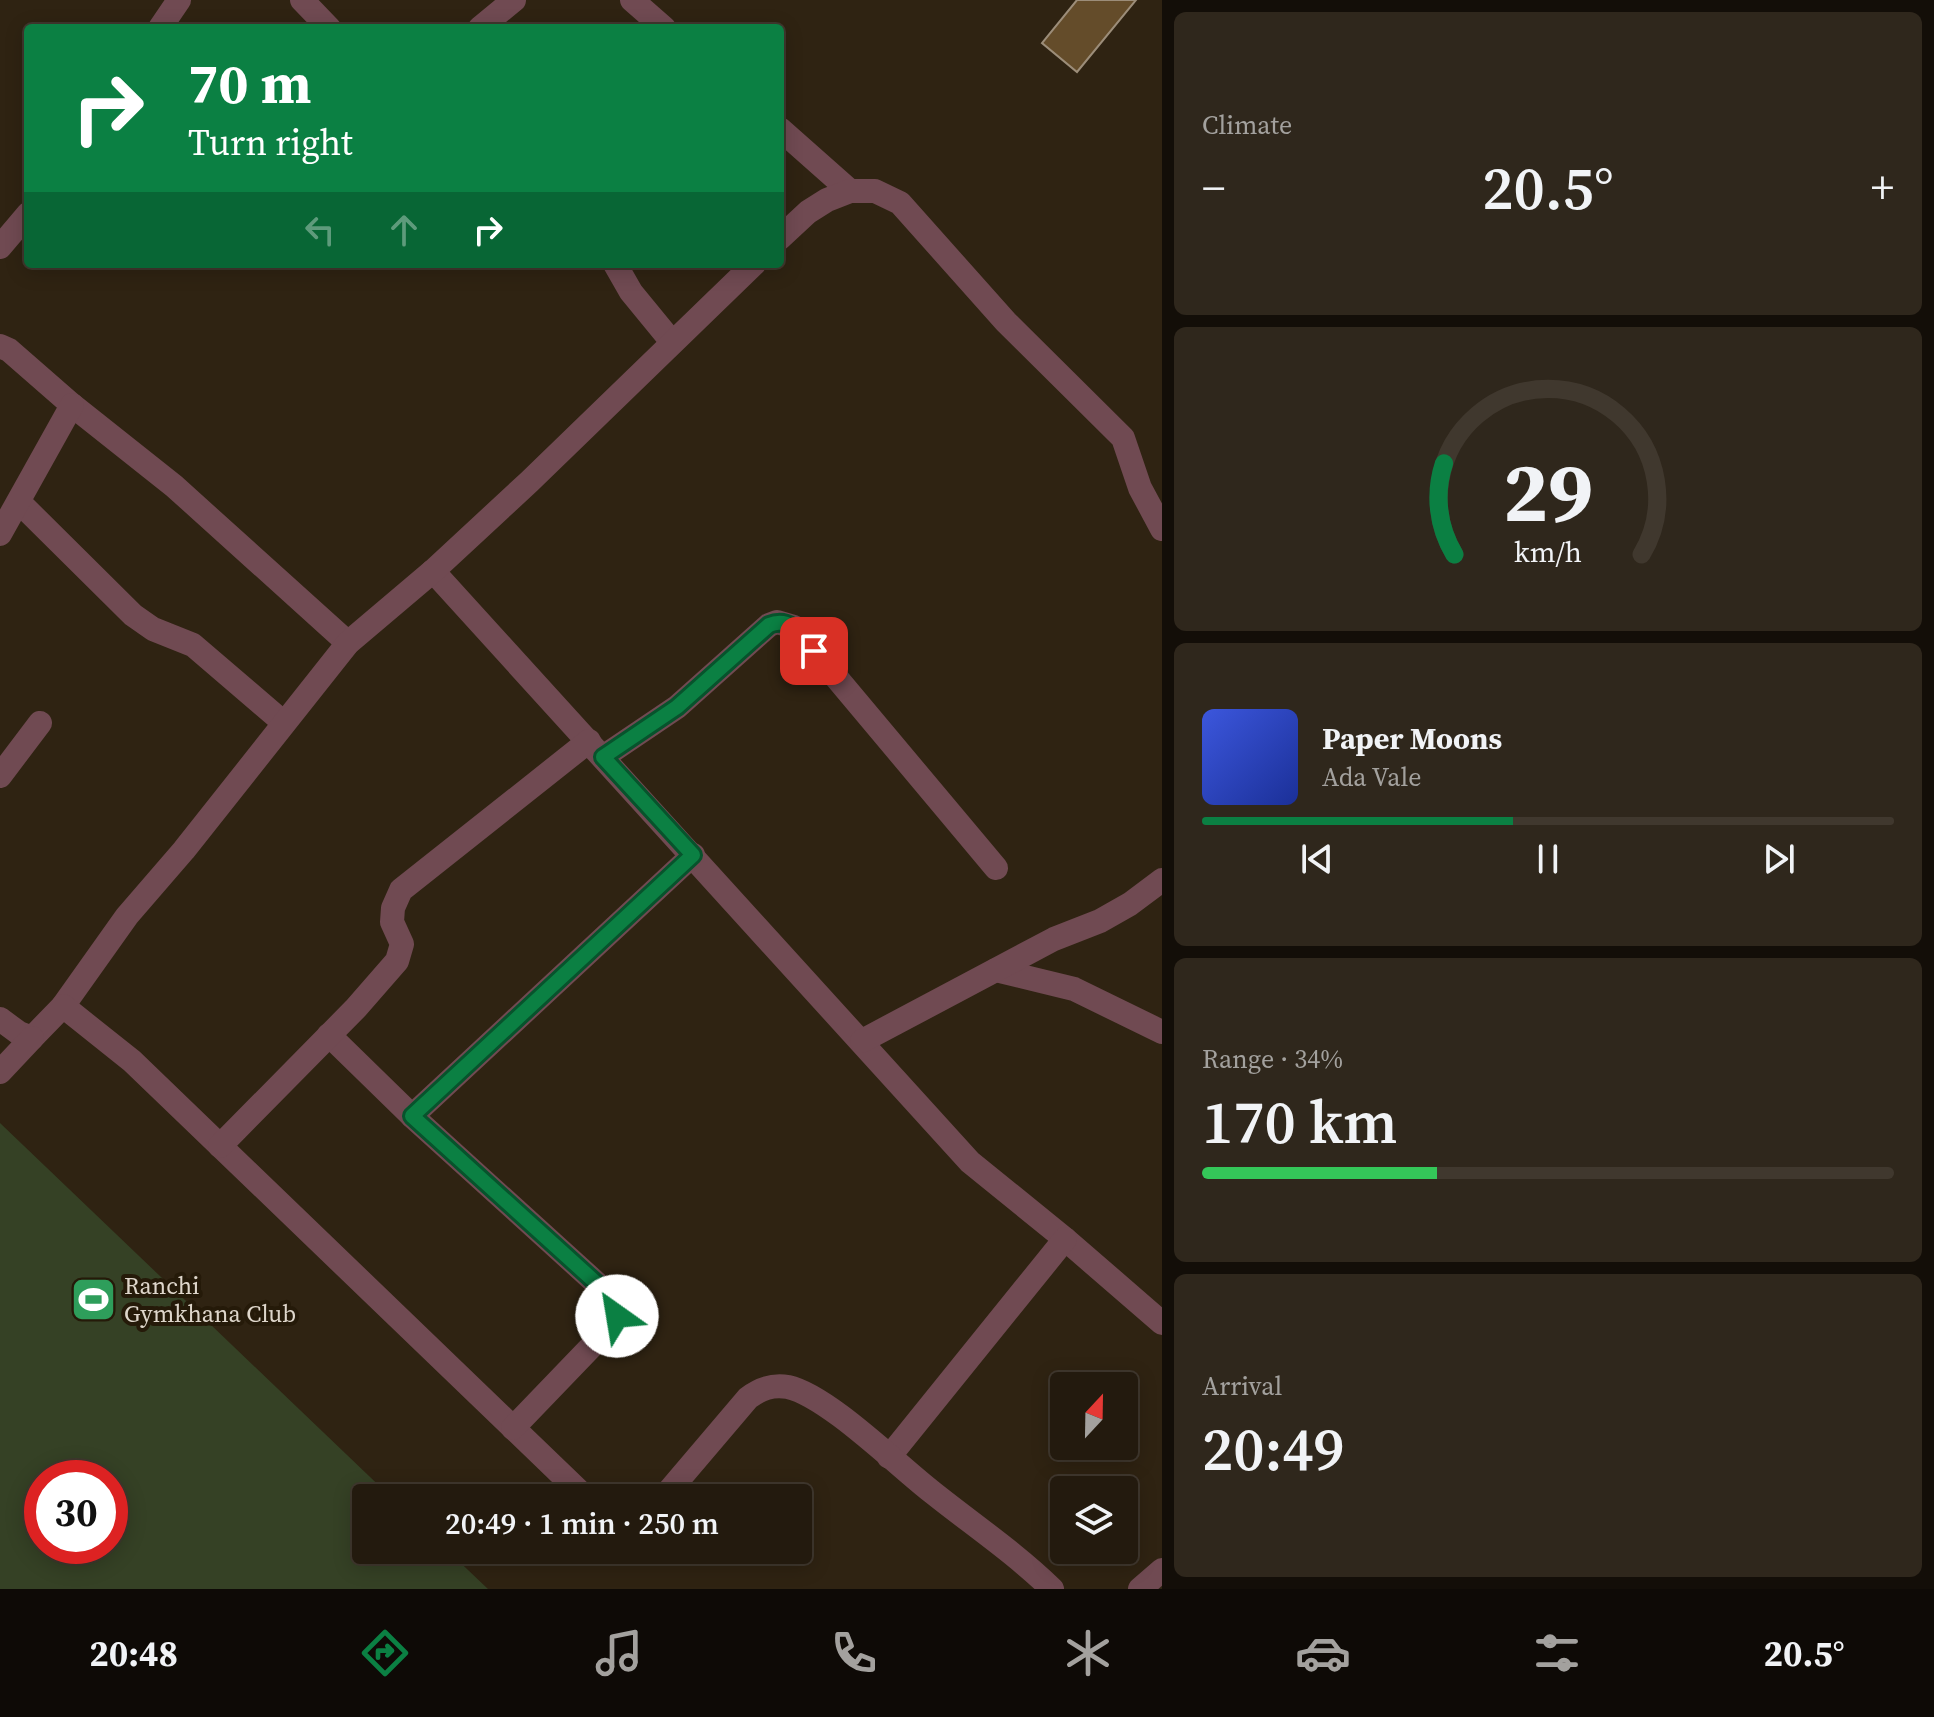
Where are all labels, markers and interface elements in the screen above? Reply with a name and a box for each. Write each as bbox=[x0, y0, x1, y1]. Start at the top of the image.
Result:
text: 70 m bbox=[188, 45, 311, 122]
icon: right bbox=[56, 56, 160, 160]
text: Climate bbox=[1202, 107, 1292, 143]
text: Turn right bbox=[188, 118, 353, 167]
text: 20.5° bbox=[1482, 147, 1614, 229]
text: − bbox=[1202, 157, 1225, 218]
text: + bbox=[1871, 157, 1894, 218]
icon: left bbox=[298, 208, 342, 252]
icon: ahead bbox=[382, 208, 426, 252]
icon: right bbox=[466, 208, 510, 252]
text: 29 bbox=[1503, 435, 1593, 549]
text: km/h bbox=[1514, 532, 1582, 572]
pin bbox=[780, 617, 848, 685]
icon: arrive bbox=[792, 629, 836, 673]
text: Paper Moons bbox=[1322, 718, 1502, 759]
text: Ada Vale bbox=[1322, 759, 1421, 795]
icon: previous bbox=[1295, 837, 1339, 881]
icon: pause bbox=[1526, 837, 1570, 881]
icon: next bbox=[1757, 837, 1801, 881]
text: Range · 34% bbox=[1202, 1041, 1343, 1077]
text: 170 km bbox=[1202, 1081, 1398, 1163]
place label: Ranchi Gymkhana Club bbox=[124, 1269, 296, 1330]
position arrow bbox=[575, 1274, 659, 1358]
sports icon: Ranchi Gymkhana Club bbox=[69, 1276, 117, 1324]
text: Arrival bbox=[1202, 1368, 1282, 1404]
north arrow bbox=[1050, 1372, 1138, 1460]
map controls bbox=[1050, 1372, 1138, 1564]
text: 20:49 bbox=[1202, 1408, 1345, 1490]
speed limit sign: 30 bbox=[24, 1460, 128, 1564]
button: layers bbox=[1050, 1476, 1138, 1564]
text: 20:49 · 1 min · 250 m bbox=[445, 1503, 719, 1544]
icon: directions bbox=[357, 1625, 413, 1681]
icon: music bbox=[591, 1625, 647, 1681]
icon: phone bbox=[826, 1625, 882, 1681]
icon: climate bbox=[1060, 1625, 1116, 1681]
icon: car bbox=[1295, 1625, 1351, 1681]
icon: filters bbox=[1529, 1625, 1585, 1681]
text: 20:48 bbox=[89, 1629, 178, 1678]
text: 20.5° bbox=[1763, 1629, 1845, 1678]

